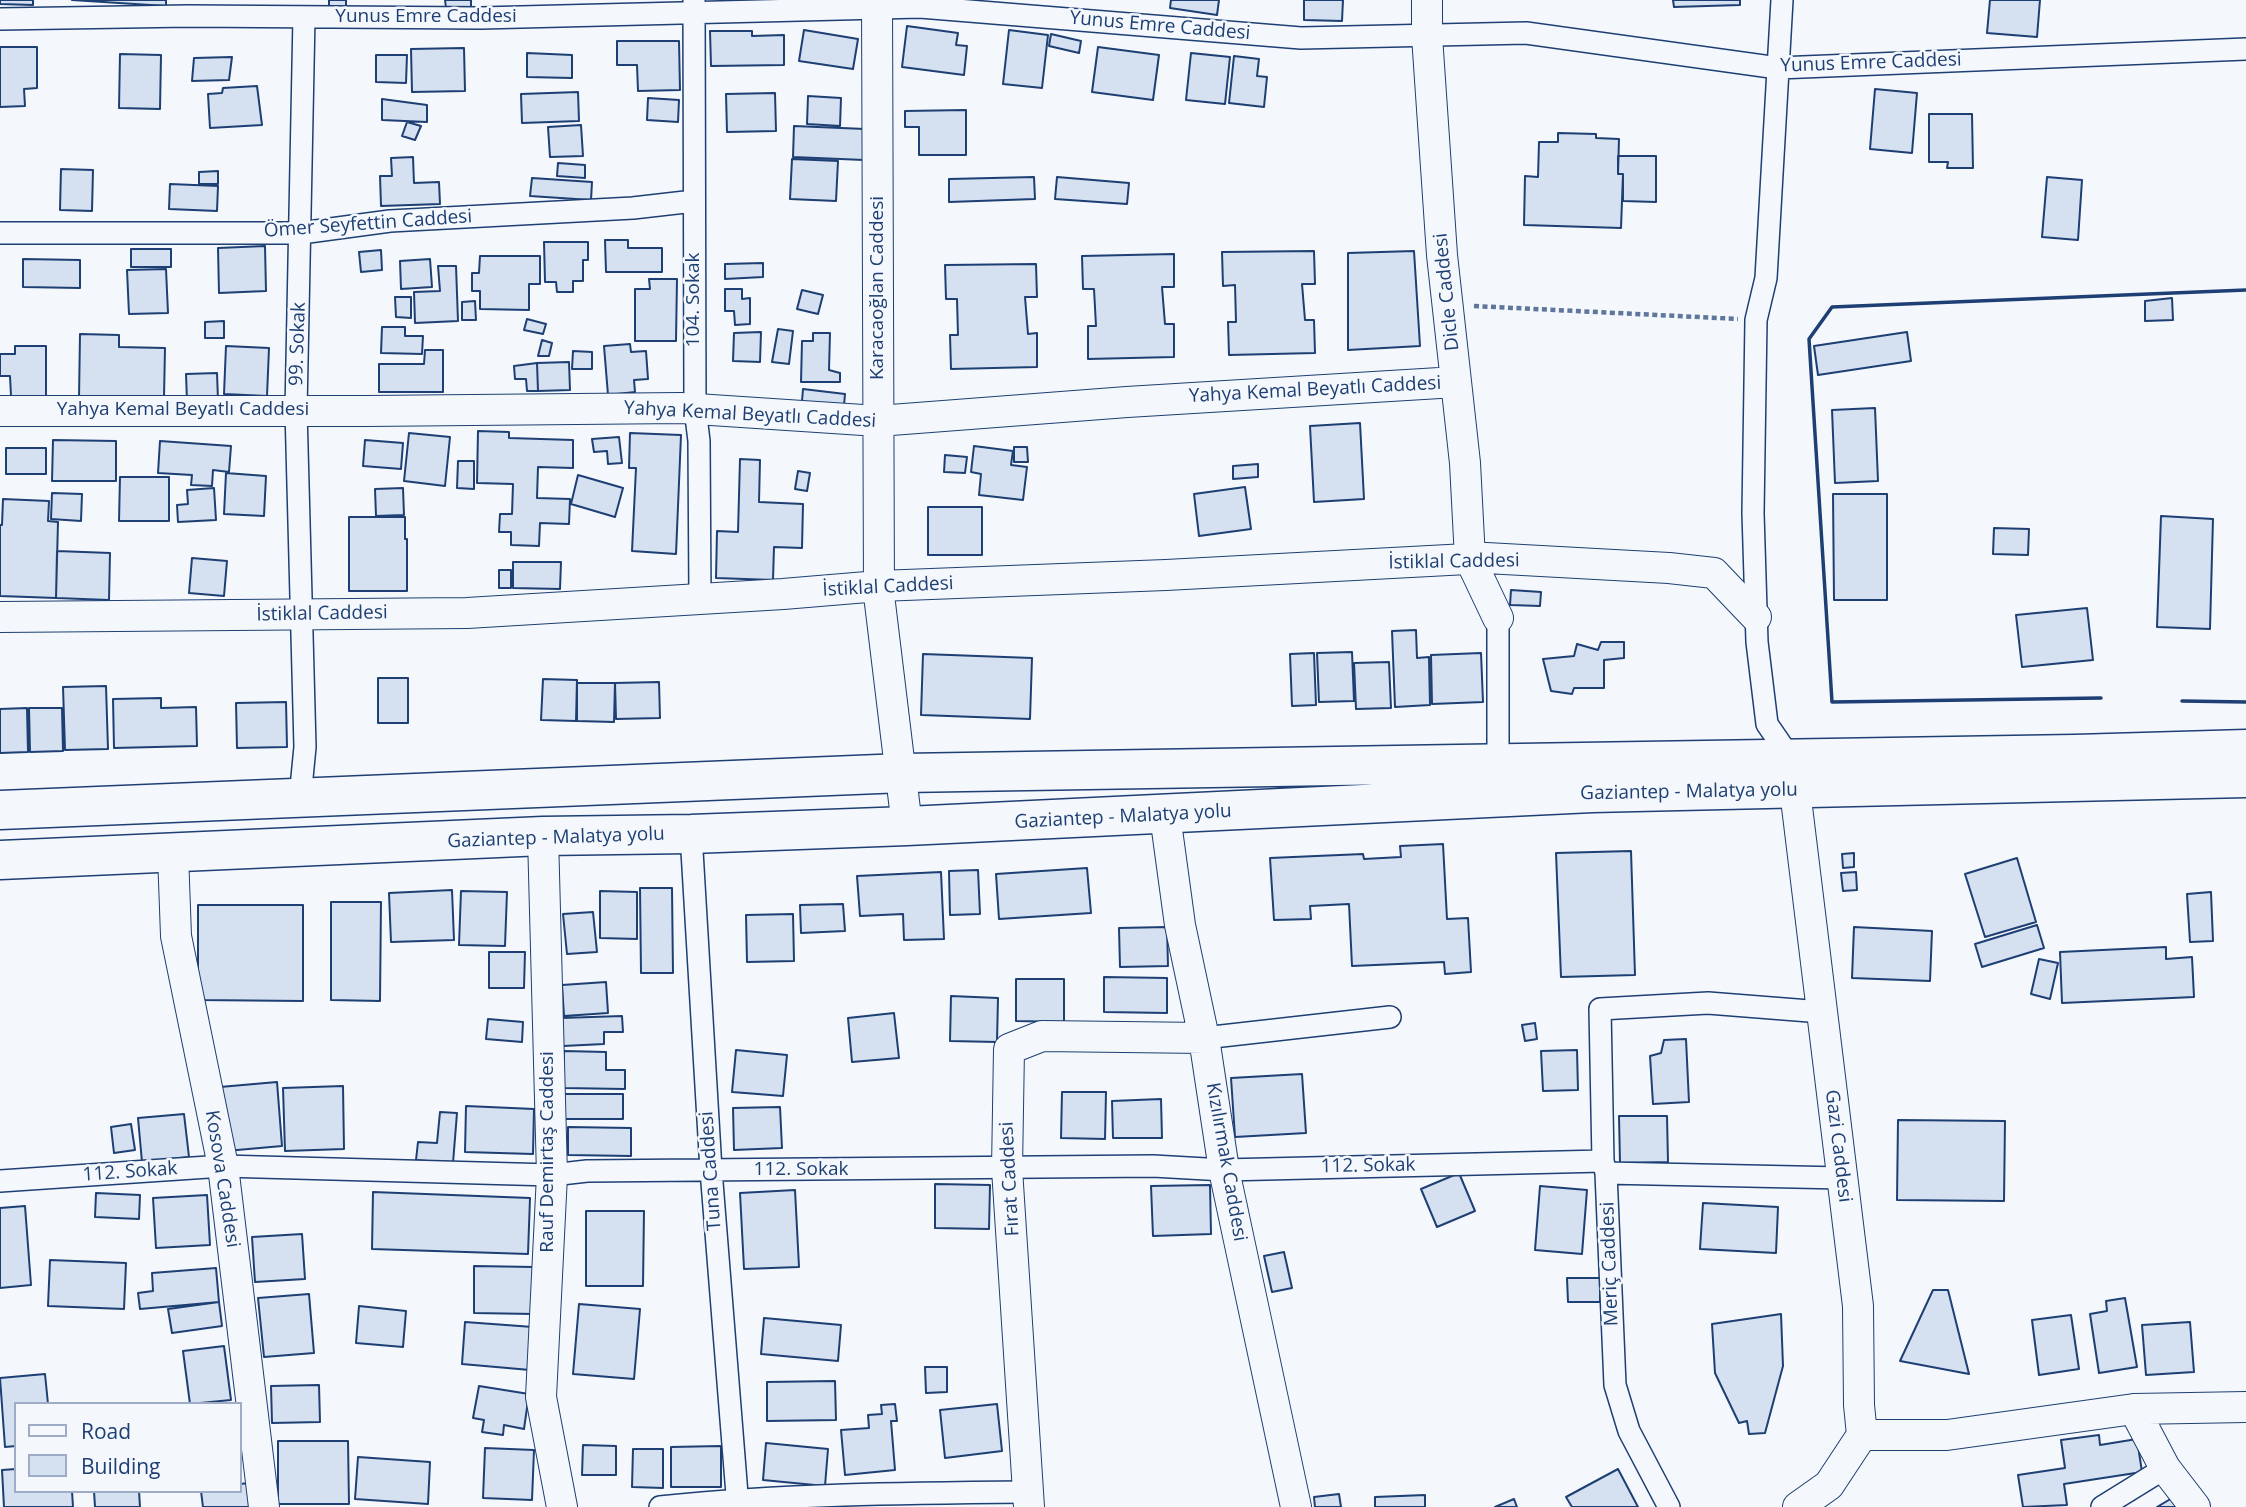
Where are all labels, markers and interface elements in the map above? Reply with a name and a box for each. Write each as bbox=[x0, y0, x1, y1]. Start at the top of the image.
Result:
street label: Yunus Emre Caddesi bbox=[335, 6, 517, 28]
street label: Yunus Emre Caddesi bbox=[1069, 7, 1251, 45]
street label: Yunus Emre Caddesi bbox=[1780, 48, 1962, 78]
street label: Karacaoğlan Caddesi bbox=[867, 196, 889, 380]
street label: Ömer Seyfettin Caddesi bbox=[263, 205, 473, 243]
street label: Dicle Caddesi bbox=[1429, 232, 1465, 352]
street label: 104. Sokak bbox=[683, 253, 705, 347]
street label: 99. Sokak bbox=[285, 302, 311, 386]
street label: Yahya Kemal Beyatlı Caddesi bbox=[1188, 372, 1442, 408]
street label: Yahya Kemal Beyatlı Caddesi bbox=[623, 397, 877, 433]
street label: Yahya Kemal Beyatlı Caddesi bbox=[57, 399, 309, 421]
street label: İstiklal Caddesi bbox=[1388, 549, 1520, 575]
street label: İstiklal Caddesi bbox=[822, 572, 954, 602]
street label: İstiklal Caddesi bbox=[256, 601, 388, 627]
street label: Gaziantep - Malatya yolu bbox=[1580, 779, 1798, 805]
street label: Gaziantep - Malatya yolu bbox=[1014, 800, 1232, 834]
street label: Gaziantep - Malatya yolu bbox=[447, 823, 665, 853]
street label: Rauf Demirtaş Caddesi bbox=[537, 1051, 559, 1253]
street label: Kızılırmak Caddesi bbox=[1201, 1081, 1251, 1243]
street label: Gazi Caddesi bbox=[1820, 1088, 1856, 1204]
street label: Kosova Caddesi bbox=[200, 1109, 244, 1249]
street label: Tuna Caddesi bbox=[695, 1111, 727, 1231]
street label: Fırat Caddesi bbox=[996, 1121, 1024, 1237]
street label: 112. Sokak bbox=[1320, 1154, 1416, 1178]
street label: 112. Sokak bbox=[82, 1157, 178, 1187]
street label: 112. Sokak bbox=[754, 1159, 848, 1181]
street label: Meriç Caddesi bbox=[1596, 1201, 1624, 1327]
legend bbox=[14, 1402, 242, 1493]
text: Road bbox=[81, 1417, 131, 1445]
text: Building bbox=[81, 1452, 160, 1480]

